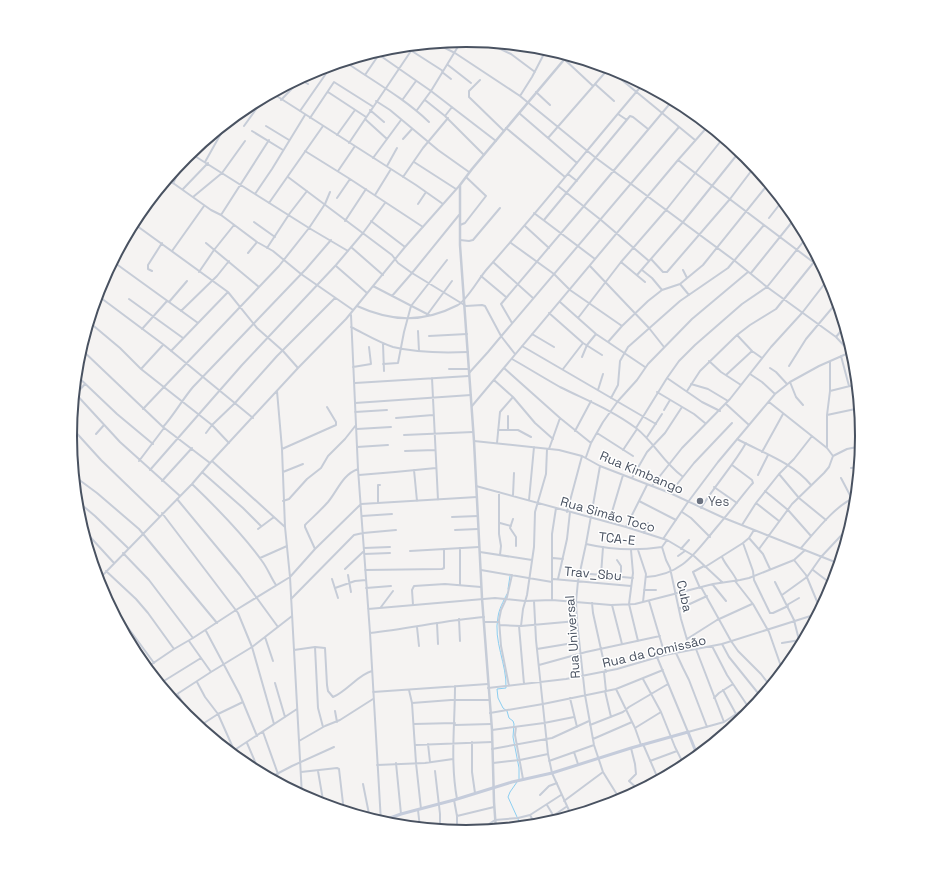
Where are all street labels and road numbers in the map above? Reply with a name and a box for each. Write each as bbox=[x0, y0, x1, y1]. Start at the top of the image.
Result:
street label: Rua Kimbango bbox=[597, 447, 686, 498]
street label: Rua Simão Toco bbox=[559, 493, 657, 536]
street label: TCA-E bbox=[598, 528, 636, 549]
street label: Trav_Sbu bbox=[563, 563, 623, 584]
street label: Cuba bbox=[673, 579, 697, 614]
street label: Rua Universal bbox=[561, 595, 584, 679]
street label: Rua da Comissão bbox=[601, 631, 708, 672]

